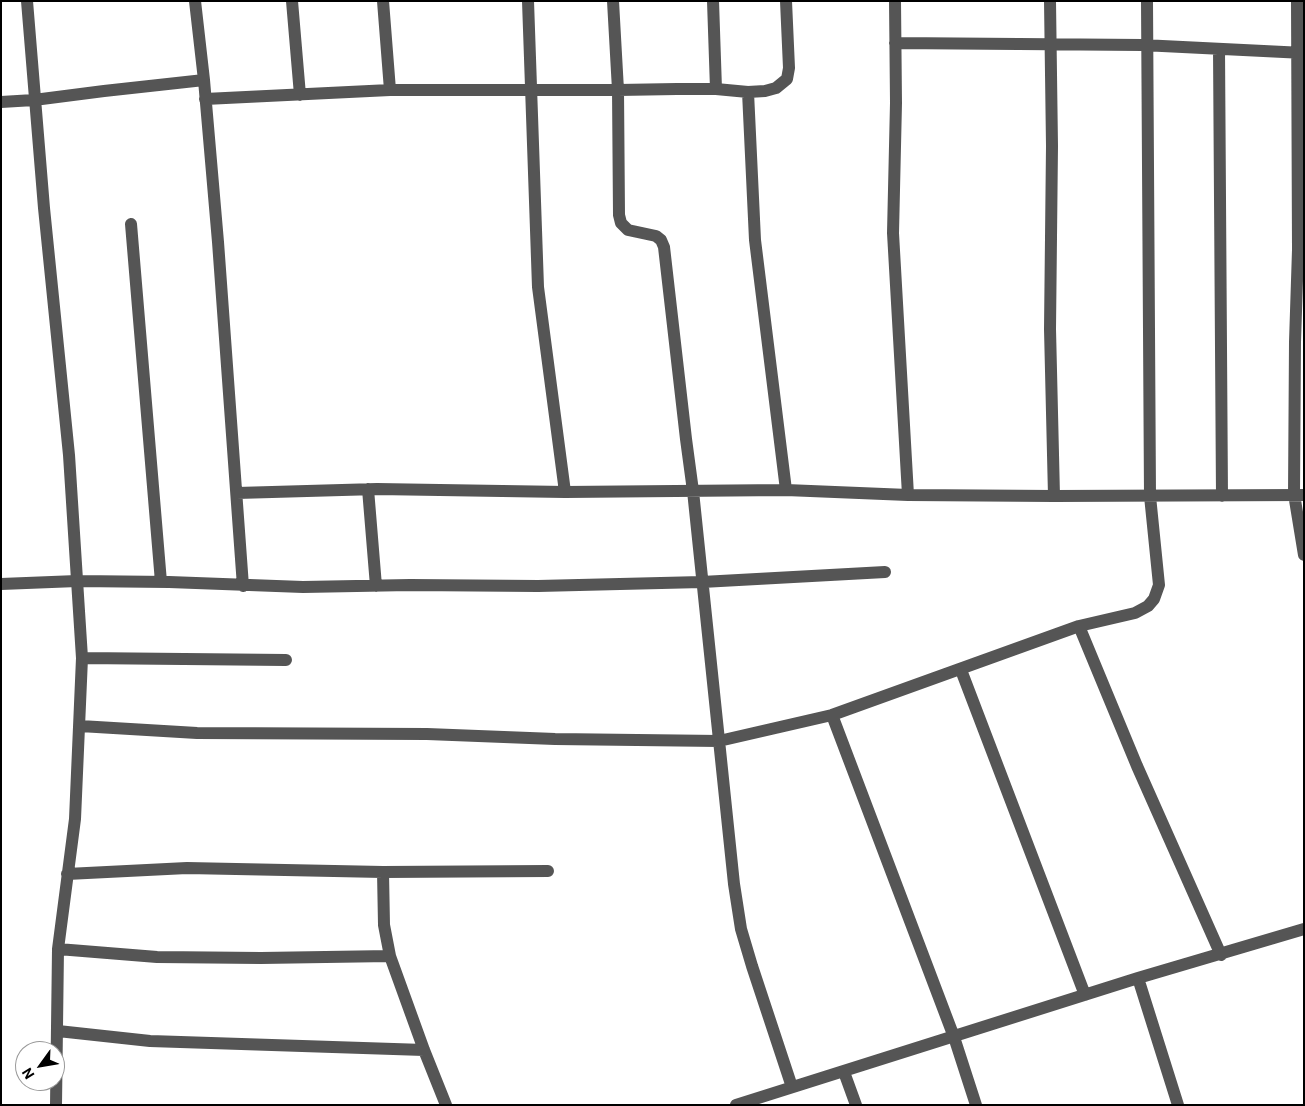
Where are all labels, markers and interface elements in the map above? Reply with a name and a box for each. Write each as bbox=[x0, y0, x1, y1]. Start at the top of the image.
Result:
north arrow bbox=[15, 1041, 65, 1091]
text: N bbox=[19, 1065, 38, 1082]

